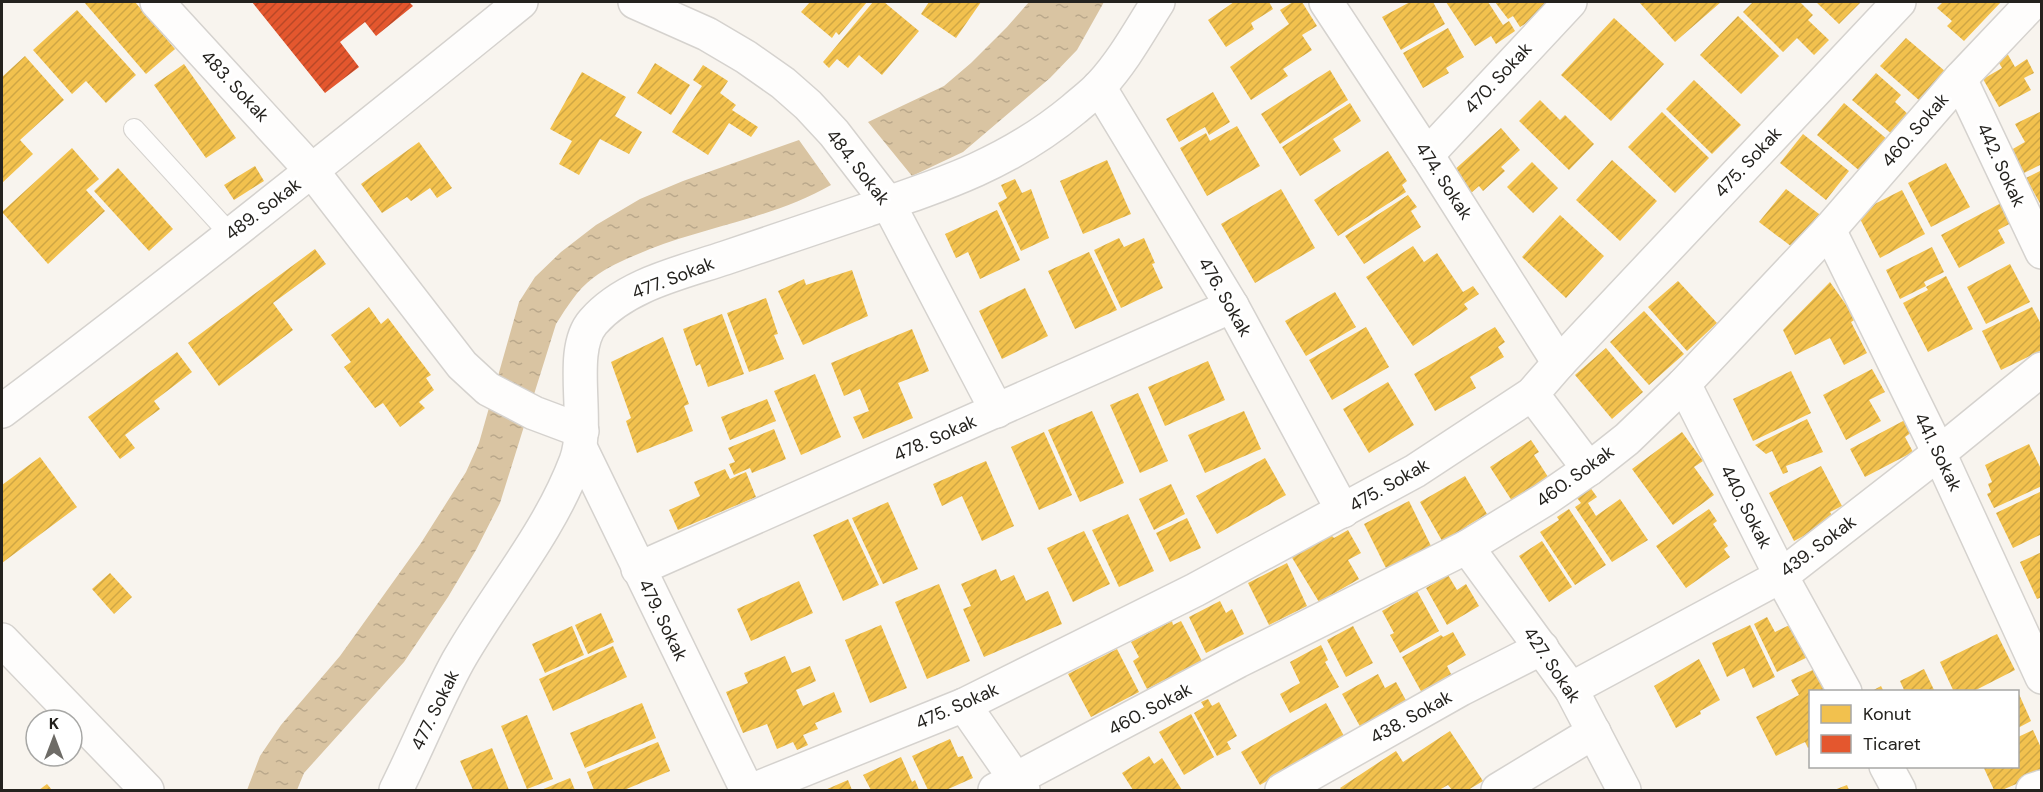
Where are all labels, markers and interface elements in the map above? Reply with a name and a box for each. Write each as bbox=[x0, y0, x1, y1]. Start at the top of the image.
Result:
street label: 470. Sokak bbox=[1459, 37, 1537, 119]
street label: 483. Sokak bbox=[196, 45, 274, 127]
street label: 460. Sokak bbox=[1876, 88, 1954, 172]
street label: 442. Sokak bbox=[1971, 119, 2031, 211]
street label: 475. Sokak bbox=[1709, 122, 1787, 202]
street label: 484. Sokak bbox=[821, 124, 895, 210]
street label: 474. Sokak bbox=[1410, 138, 1478, 224]
street label: 489. Sokak bbox=[220, 172, 306, 246]
street label: 477. Sokak bbox=[628, 251, 718, 305]
street label: 476. Sokak bbox=[1193, 253, 1257, 341]
street label: 478. Sokak bbox=[890, 409, 980, 467]
street label: 441. Sokak bbox=[1909, 409, 1967, 495]
street label: 460. Sokak bbox=[1531, 440, 1619, 512]
street label: 475. Sokak bbox=[1345, 453, 1433, 517]
street label: 440. Sokak bbox=[1715, 461, 1777, 553]
street label: 439. Sokak bbox=[1775, 510, 1861, 582]
street label: 479. Sokak bbox=[633, 575, 693, 665]
street label: 427. Sokak bbox=[1518, 622, 1586, 708]
street label: 477. Sokak bbox=[405, 666, 465, 754]
street label: 475. Sokak bbox=[912, 677, 1002, 735]
street label: 460. Sokak bbox=[1104, 677, 1196, 741]
street label: 438. Sokak bbox=[1366, 685, 1456, 749]
legend bbox=[1809, 690, 2019, 768]
text: Konut bbox=[1863, 702, 1911, 726]
north arrow bbox=[24, 708, 84, 768]
text: K bbox=[49, 713, 60, 734]
text: Ticaret bbox=[1863, 732, 1921, 756]

